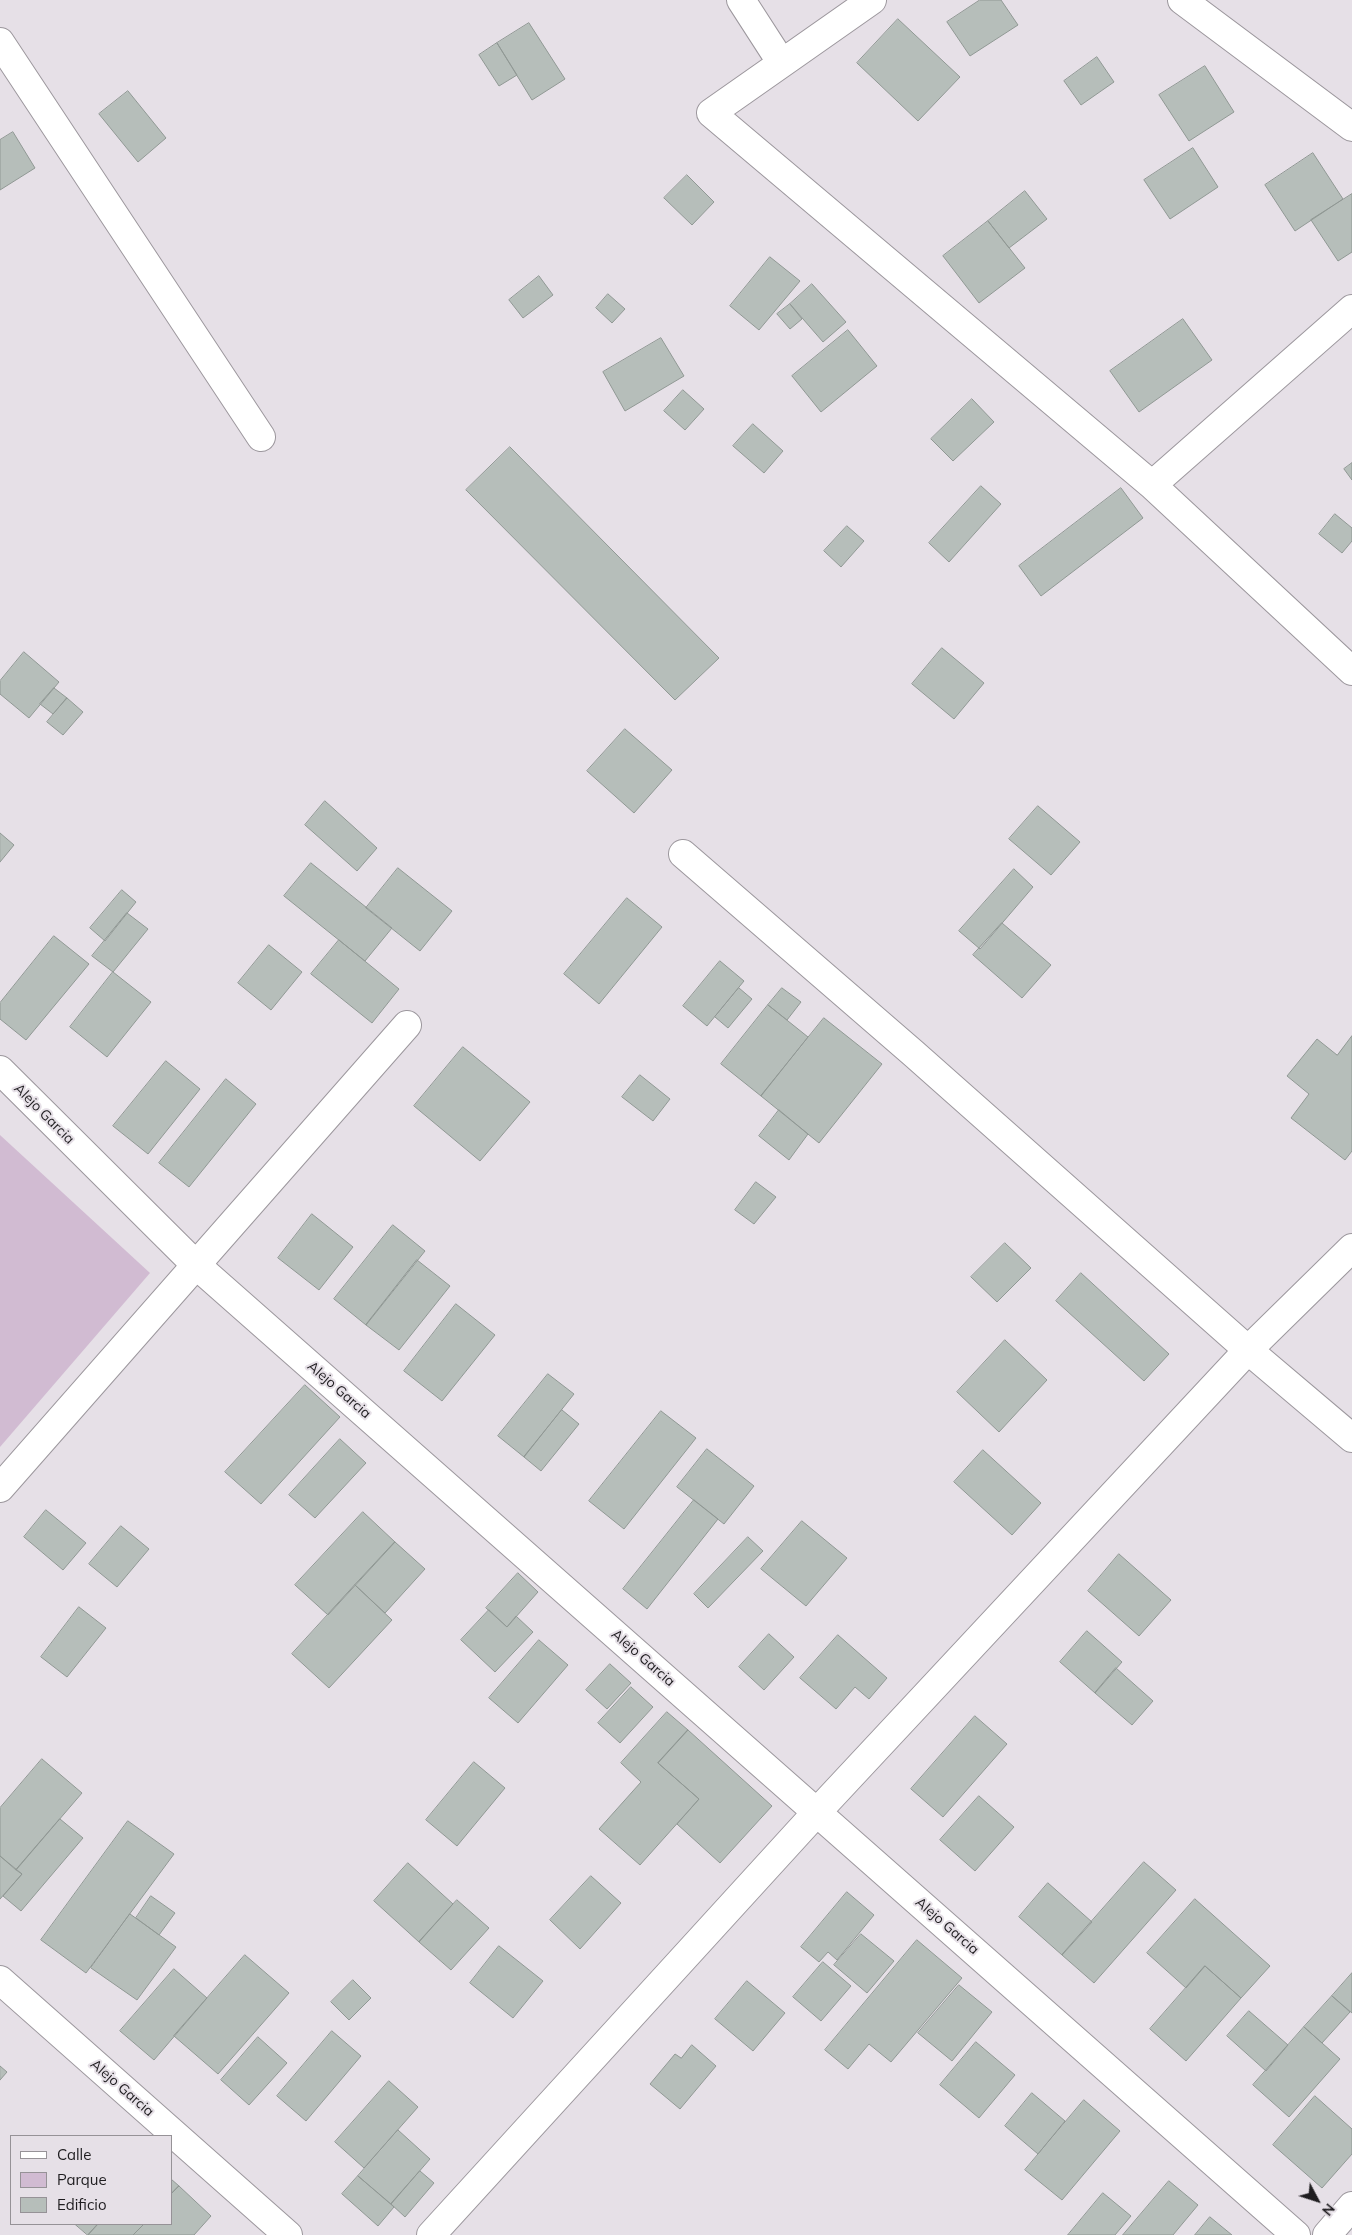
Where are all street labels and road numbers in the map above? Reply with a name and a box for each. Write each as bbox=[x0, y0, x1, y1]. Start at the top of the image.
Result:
street label: Alejo Garcia bbox=[10, 1080, 78, 1148]
street label: Alejo Garcia bbox=[304, 1358, 374, 1422]
street label: Alejo Garcia bbox=[608, 1626, 678, 1690]
street label: Alejo Garcia bbox=[912, 1894, 982, 1958]
street label: Alejo Garcia bbox=[87, 2056, 157, 2120]

